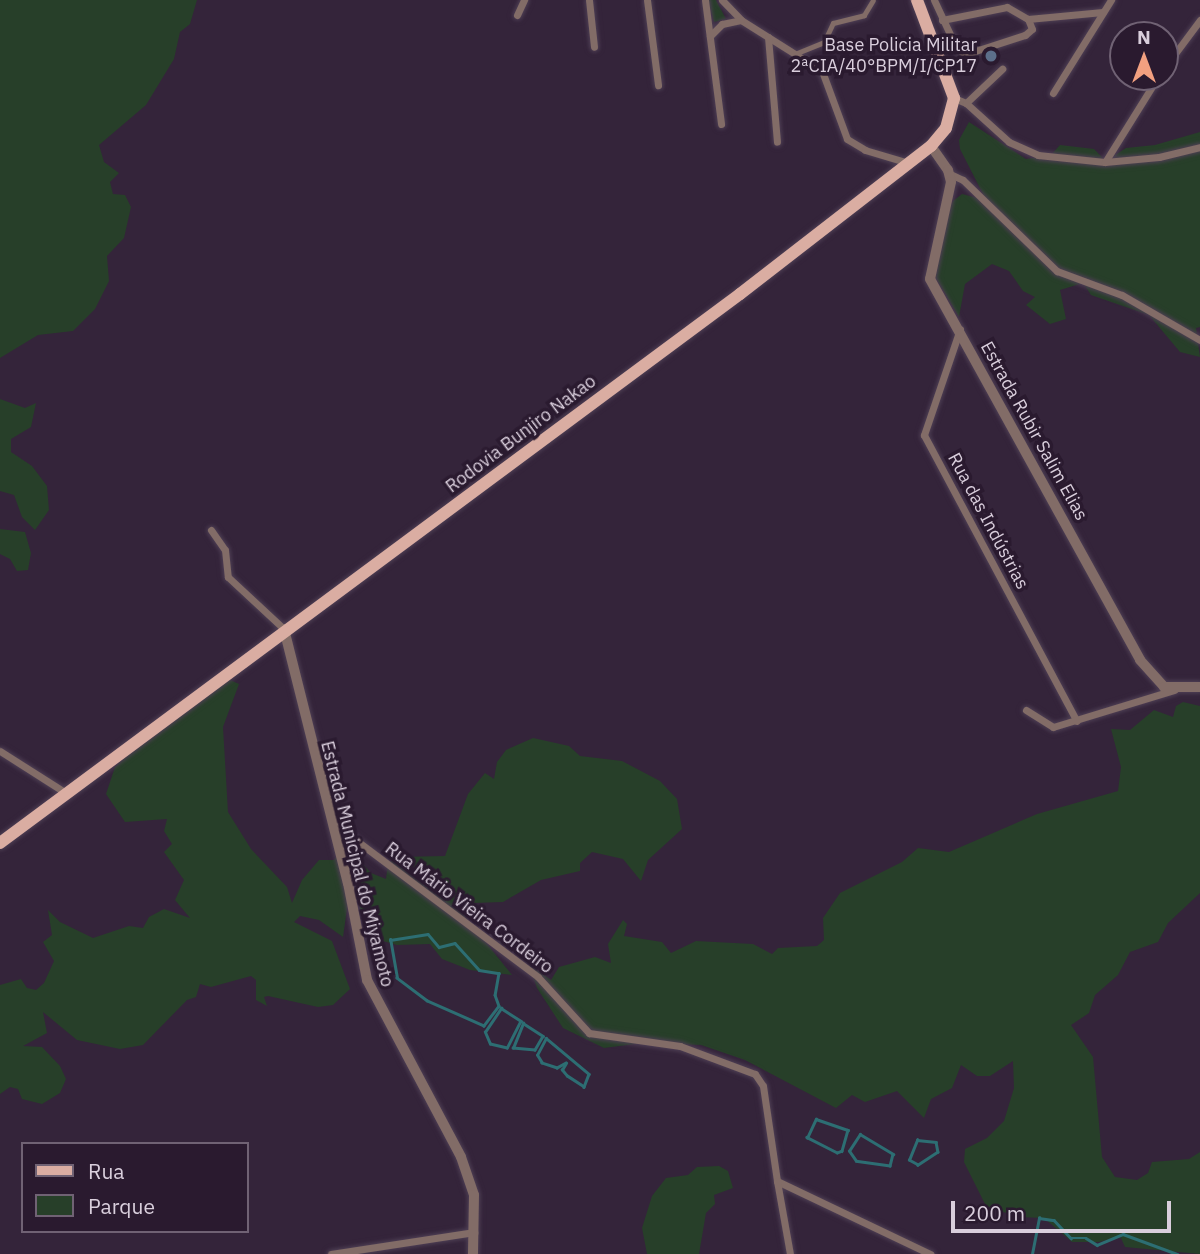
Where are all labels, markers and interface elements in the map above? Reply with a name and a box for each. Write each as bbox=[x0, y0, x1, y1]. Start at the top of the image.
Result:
north arrow bbox=[1109, 21, 1179, 91]
text: N bbox=[1137, 25, 1151, 49]
place label: Base Policia Militar 2ªCIA/40°BPM/I/CP17 bbox=[791, 35, 977, 78]
marker: Base Policia Militar 2ªCIA/40°BPM/I/CP17 bbox=[983, 48, 999, 64]
street label: Estrada Rubir Salim Elias bbox=[976, 338, 1092, 524]
street label: Rodovia Bunjiro Nakao bbox=[442, 370, 600, 498]
street label: Rua das Indústrias bbox=[943, 449, 1033, 593]
street label: Estrada Municipal do Miyamoto bbox=[316, 739, 398, 989]
street label: Rua Mário Vieira Cordeiro bbox=[381, 838, 557, 978]
legend bbox=[21, 1142, 248, 1233]
text: Rua bbox=[88, 1157, 125, 1185]
scale bar bbox=[955, 1188, 1176, 1232]
text: Parque bbox=[88, 1192, 155, 1220]
text: 200 m bbox=[964, 1199, 1025, 1227]

